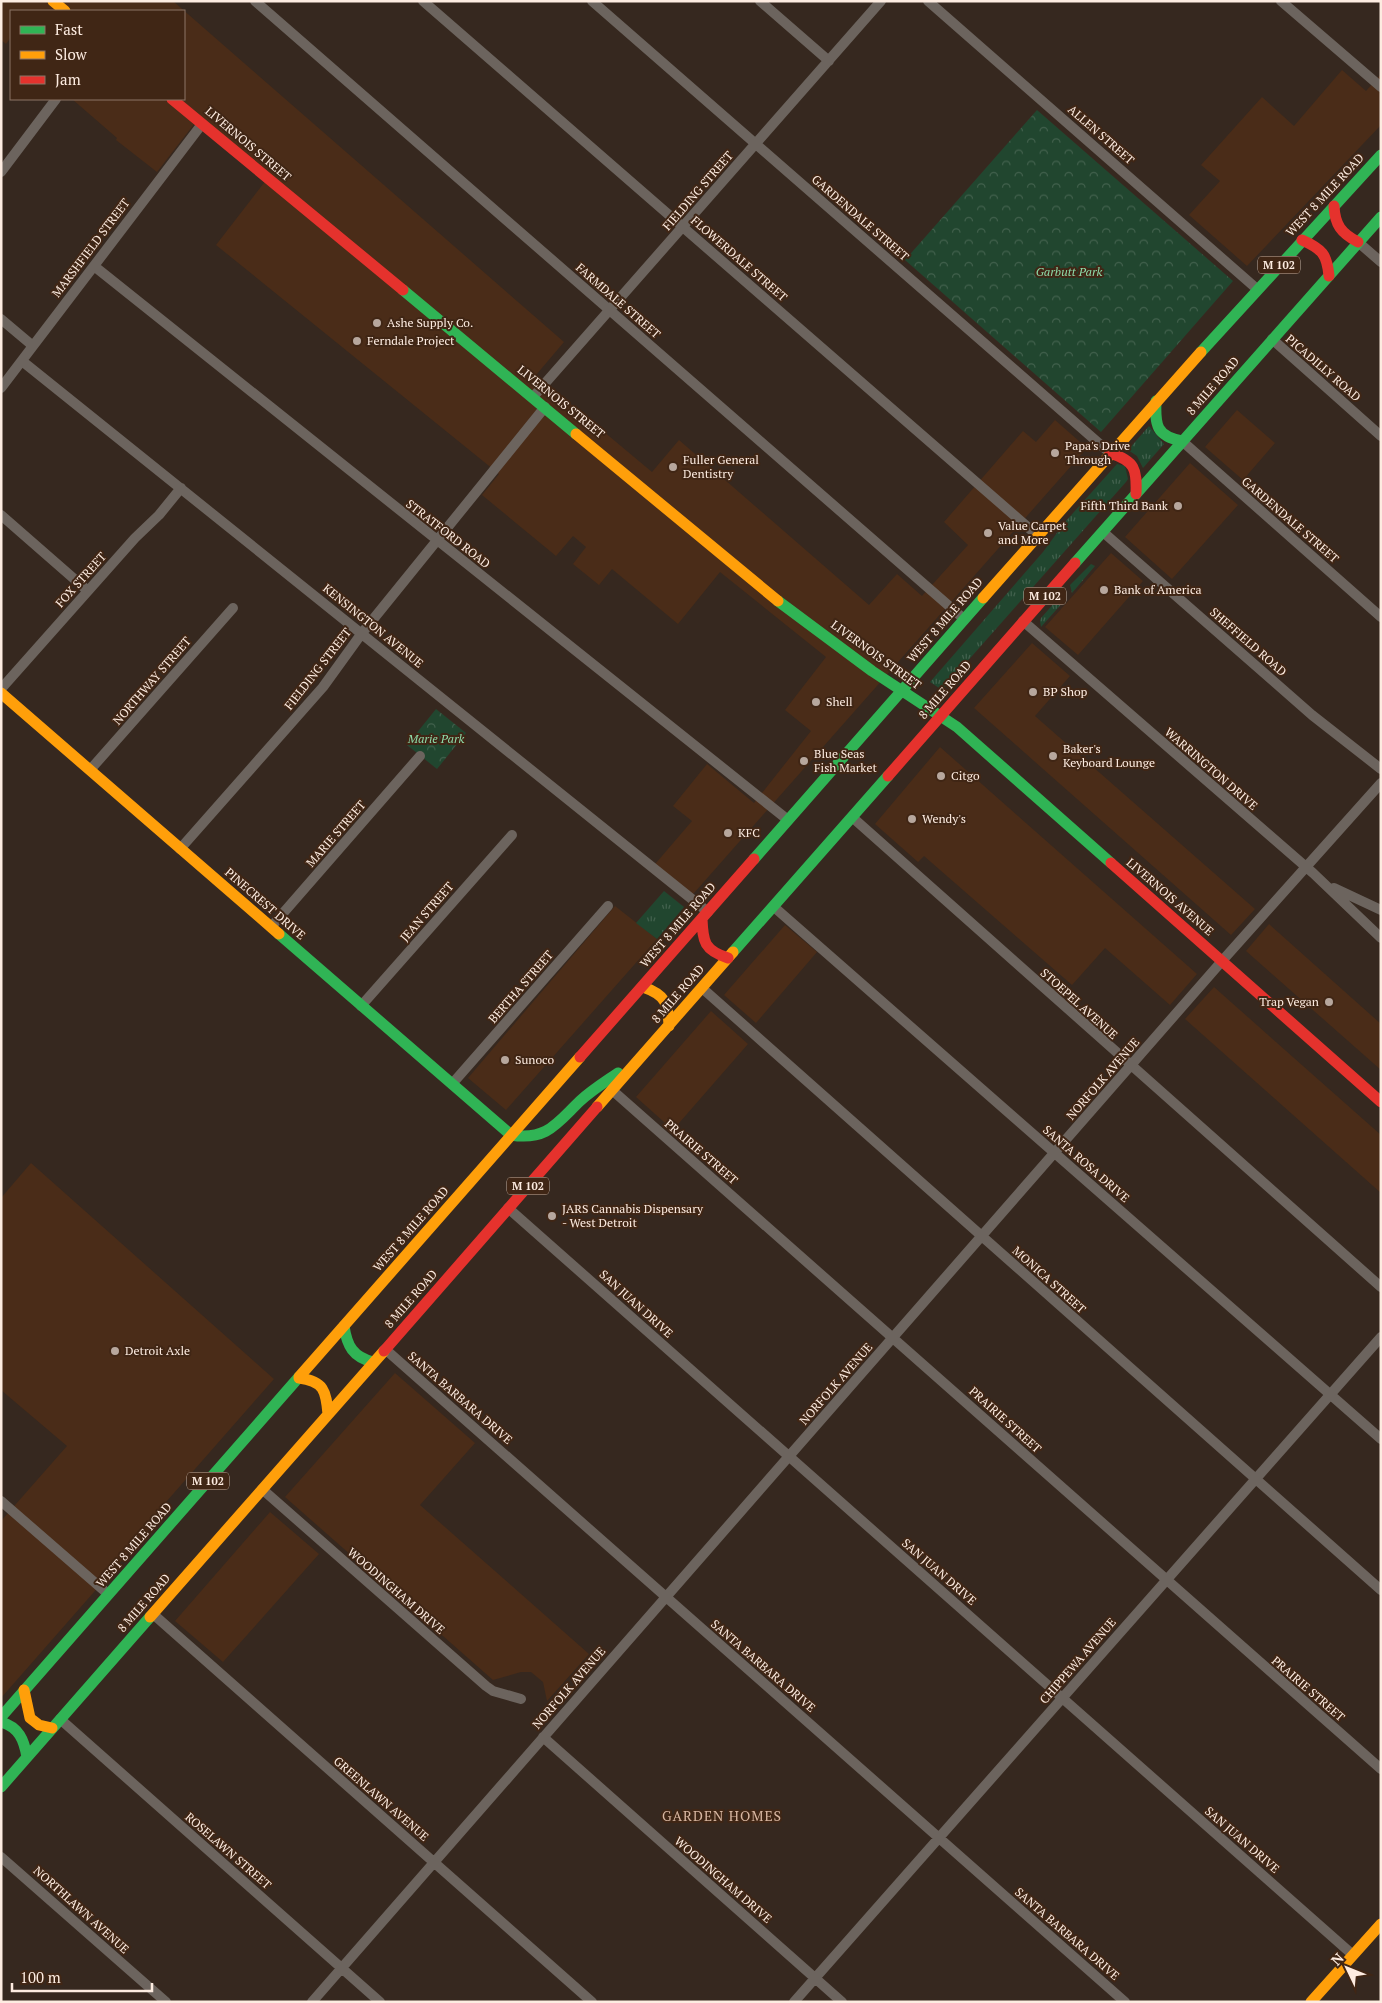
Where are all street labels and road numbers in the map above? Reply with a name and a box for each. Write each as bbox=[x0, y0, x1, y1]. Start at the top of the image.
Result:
street label: ALLEN STREET bbox=[1065, 102, 1138, 168]
street label: LIVERNOIS STREET bbox=[202, 103, 295, 184]
street label: FIELDING STREET bbox=[659, 148, 736, 233]
street label: WEST 8 MILE ROAD bbox=[1282, 150, 1367, 239]
street label: GARDENDALE STREET bbox=[809, 171, 912, 264]
street label: MARSHFIELD STREET bbox=[48, 195, 133, 300]
street label: FLOWERDALE STREET bbox=[688, 213, 791, 305]
road number: M 102 bbox=[1258, 256, 1300, 274]
street label: FARMDALE STREET bbox=[573, 260, 664, 342]
street label: PICADILLY ROAD bbox=[1283, 331, 1364, 404]
street label: 8 MILE ROAD bbox=[1183, 353, 1242, 418]
street label: LIVERNOIS STREET bbox=[515, 362, 608, 442]
street label: GARDENDALE STREET bbox=[1239, 473, 1342, 566]
street label: STRATFORD ROAD bbox=[403, 496, 493, 571]
street label: FOX STREET bbox=[52, 549, 110, 610]
street label: WEST 8 MILE ROAD bbox=[904, 574, 986, 665]
street label: KENSINGTON AVENUE bbox=[320, 581, 426, 671]
road number: M 102 bbox=[1024, 588, 1066, 604]
street label: SHEFFIELD ROAD bbox=[1207, 604, 1290, 679]
street label: LIVERNOIS STREET bbox=[828, 617, 925, 693]
street label: FIELDING STREET bbox=[281, 624, 355, 713]
street label: NORTHWAY STREET bbox=[109, 633, 194, 728]
street label: 8 MILE ROAD bbox=[915, 657, 974, 722]
street label: WARRINGTON DRIVE bbox=[1162, 724, 1261, 813]
street label: MARIE STREET bbox=[303, 797, 369, 870]
street label: LIVERNOIS AVENUE bbox=[1124, 855, 1217, 939]
street label: PINECREST DRIVE bbox=[222, 865, 309, 943]
street label: JEAN STREET bbox=[397, 878, 457, 944]
street label: WEST 8 MILE ROAD bbox=[637, 879, 719, 970]
street label: BERTHA STREET bbox=[485, 947, 557, 1026]
street label: 8 MILE ROAD bbox=[648, 961, 707, 1026]
street label: STOEPEL AVENUE bbox=[1038, 965, 1121, 1042]
street label: NORFOLK AVENUE bbox=[1063, 1035, 1142, 1123]
street label: PRAIRIE STREET bbox=[662, 1116, 741, 1188]
street label: SANTA ROSA DRIVE bbox=[1040, 1122, 1133, 1205]
road number: M 102 bbox=[507, 1178, 549, 1194]
street label: WEST 8 MILE ROAD bbox=[370, 1183, 452, 1274]
street label: MONICA STREET bbox=[1010, 1243, 1090, 1317]
street label: 8 MILE ROAD bbox=[381, 1266, 440, 1331]
street label: SAN JUAN DRIVE bbox=[596, 1267, 676, 1341]
street label: NORFOLK AVENUE bbox=[796, 1340, 875, 1428]
street label: SANTA BARBARA DRIVE bbox=[405, 1348, 516, 1447]
street label: PRAIRIE STREET bbox=[966, 1383, 1045, 1456]
road number: M 102 bbox=[187, 1472, 229, 1490]
street label: WEST 8 MILE ROAD bbox=[93, 1499, 175, 1590]
street label: SAN JUAN DRIVE bbox=[899, 1535, 980, 1608]
street label: WOODINGHAM DRIVE bbox=[345, 1544, 448, 1637]
street label: 8 MILE ROAD bbox=[114, 1570, 173, 1635]
street label: CHIPPEWA AVENUE bbox=[1036, 1615, 1119, 1707]
street label: SANTA BARBARA DRIVE bbox=[708, 1616, 819, 1715]
street label: NORFOLK AVENUE bbox=[529, 1644, 608, 1732]
street label: PRAIRIE STREET bbox=[1269, 1653, 1348, 1725]
street label: GREENLAWN AVENUE bbox=[331, 1753, 432, 1844]
street label: SAN JUAN DRIVE bbox=[1202, 1803, 1283, 1876]
street label: ROSELAWN STREET bbox=[182, 1809, 275, 1892]
street label: WOODINGHAM DRIVE bbox=[672, 1833, 775, 1926]
street label: NORTHLAWN AVENUE bbox=[31, 1863, 132, 1956]
street label: SANTA BARBARA DRIVE bbox=[1012, 1884, 1123, 1983]

